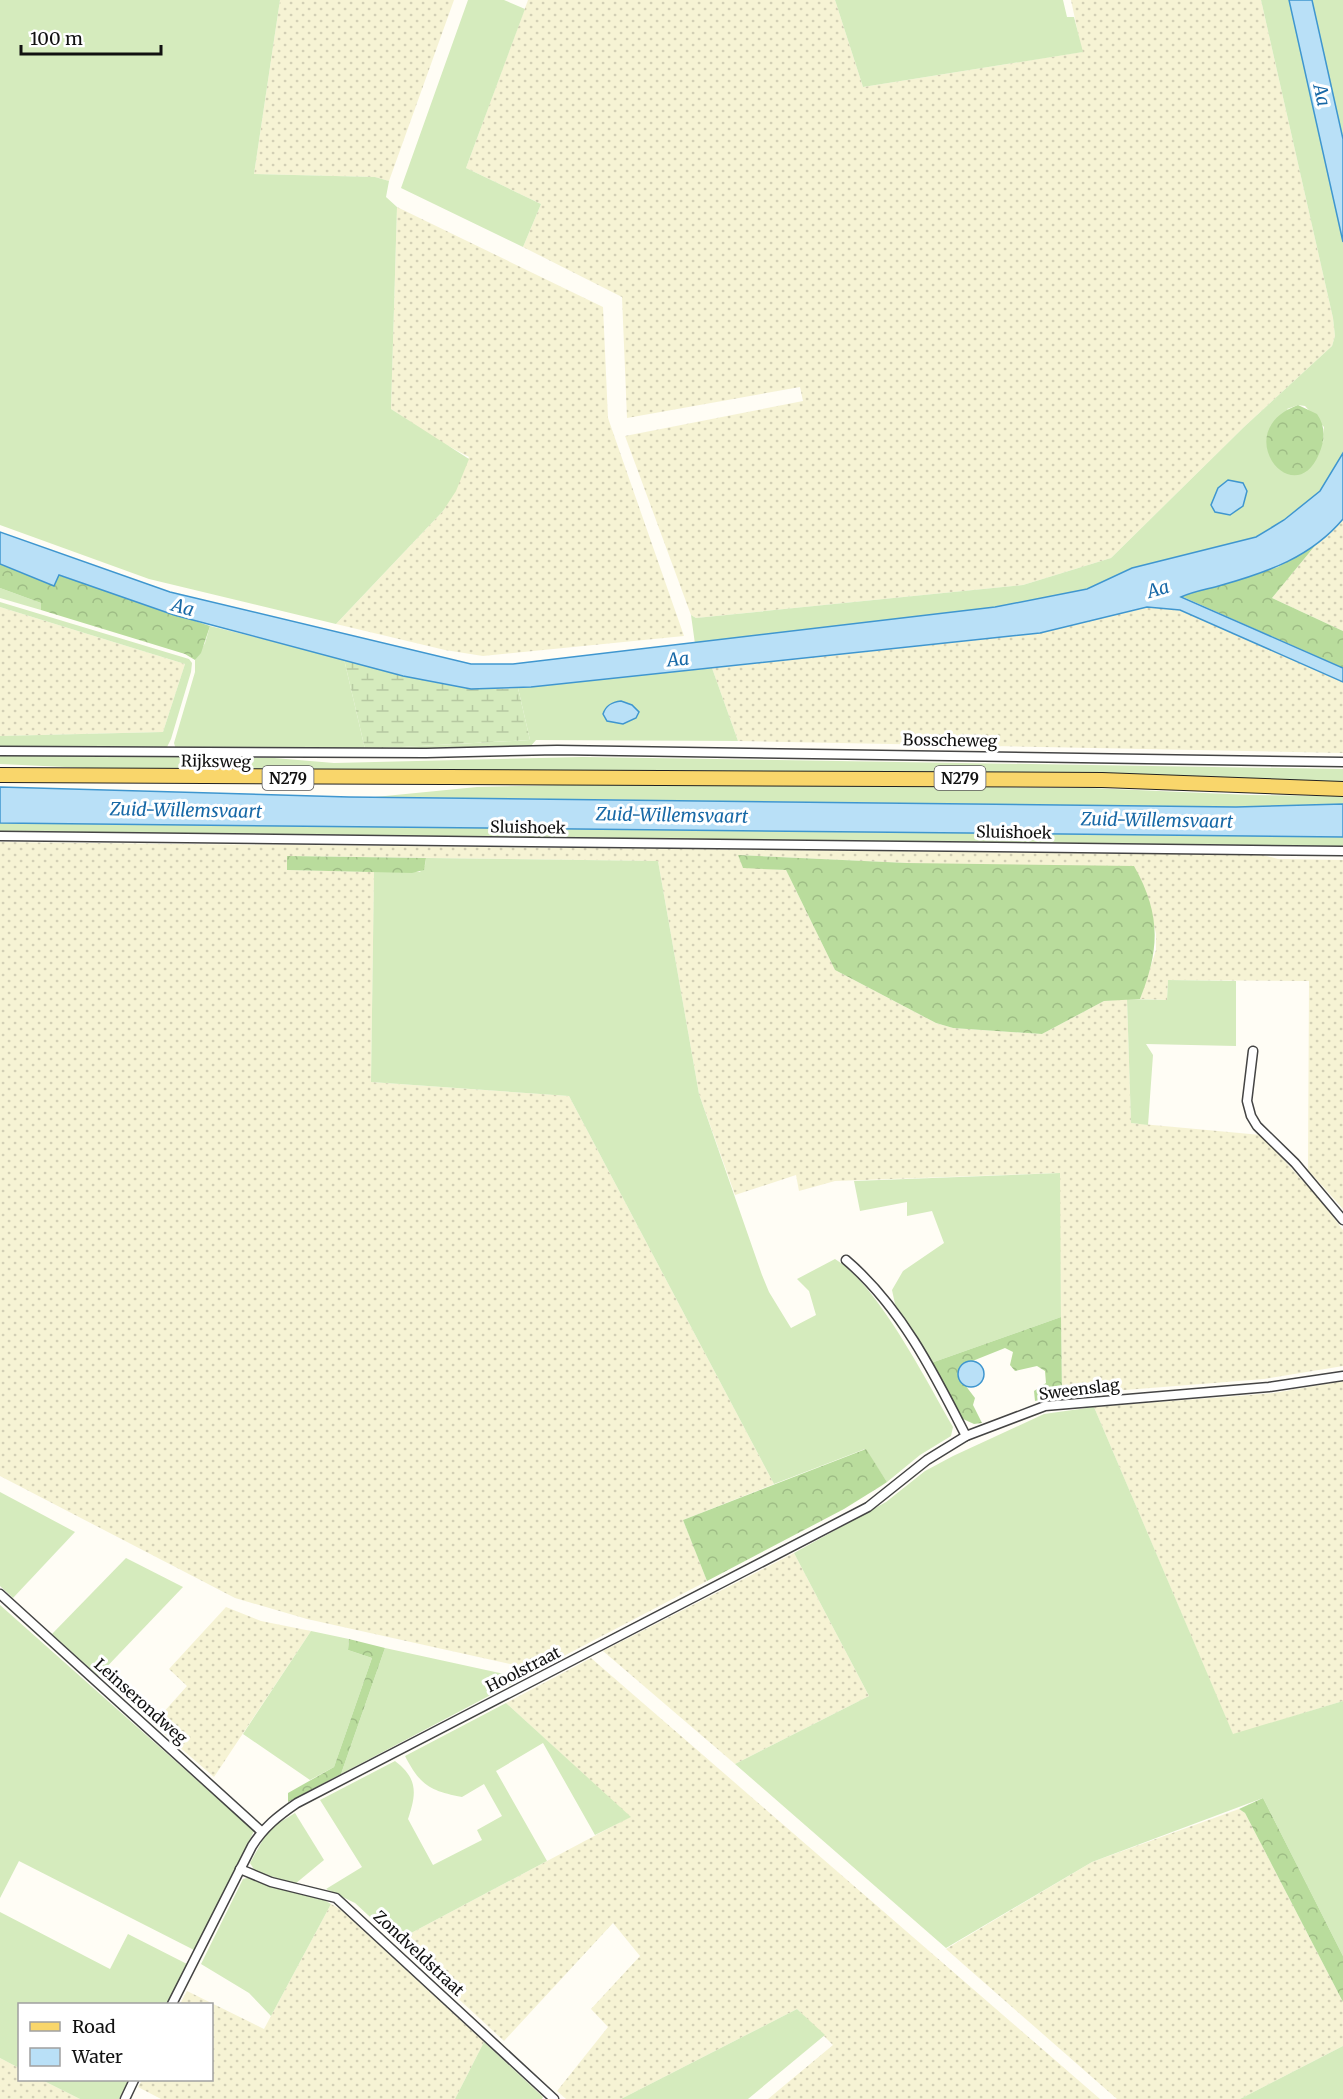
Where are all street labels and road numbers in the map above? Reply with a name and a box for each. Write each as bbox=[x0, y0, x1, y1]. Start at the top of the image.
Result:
street label: Bosscheweg bbox=[903, 729, 998, 751]
street label: Rijksweg bbox=[181, 750, 252, 772]
road number: N279 bbox=[262, 766, 314, 790]
road number: N279 bbox=[934, 766, 986, 790]
street label: Sluishoek bbox=[490, 816, 567, 838]
street label: Sluishoek bbox=[976, 821, 1053, 843]
street label: Sweenslag bbox=[1038, 1374, 1121, 1404]
street label: Hoolstraat bbox=[482, 1641, 564, 1696]
street label: Leinserondweg bbox=[90, 1654, 192, 1748]
street label: Zondveldstraat bbox=[370, 1906, 469, 2001]

